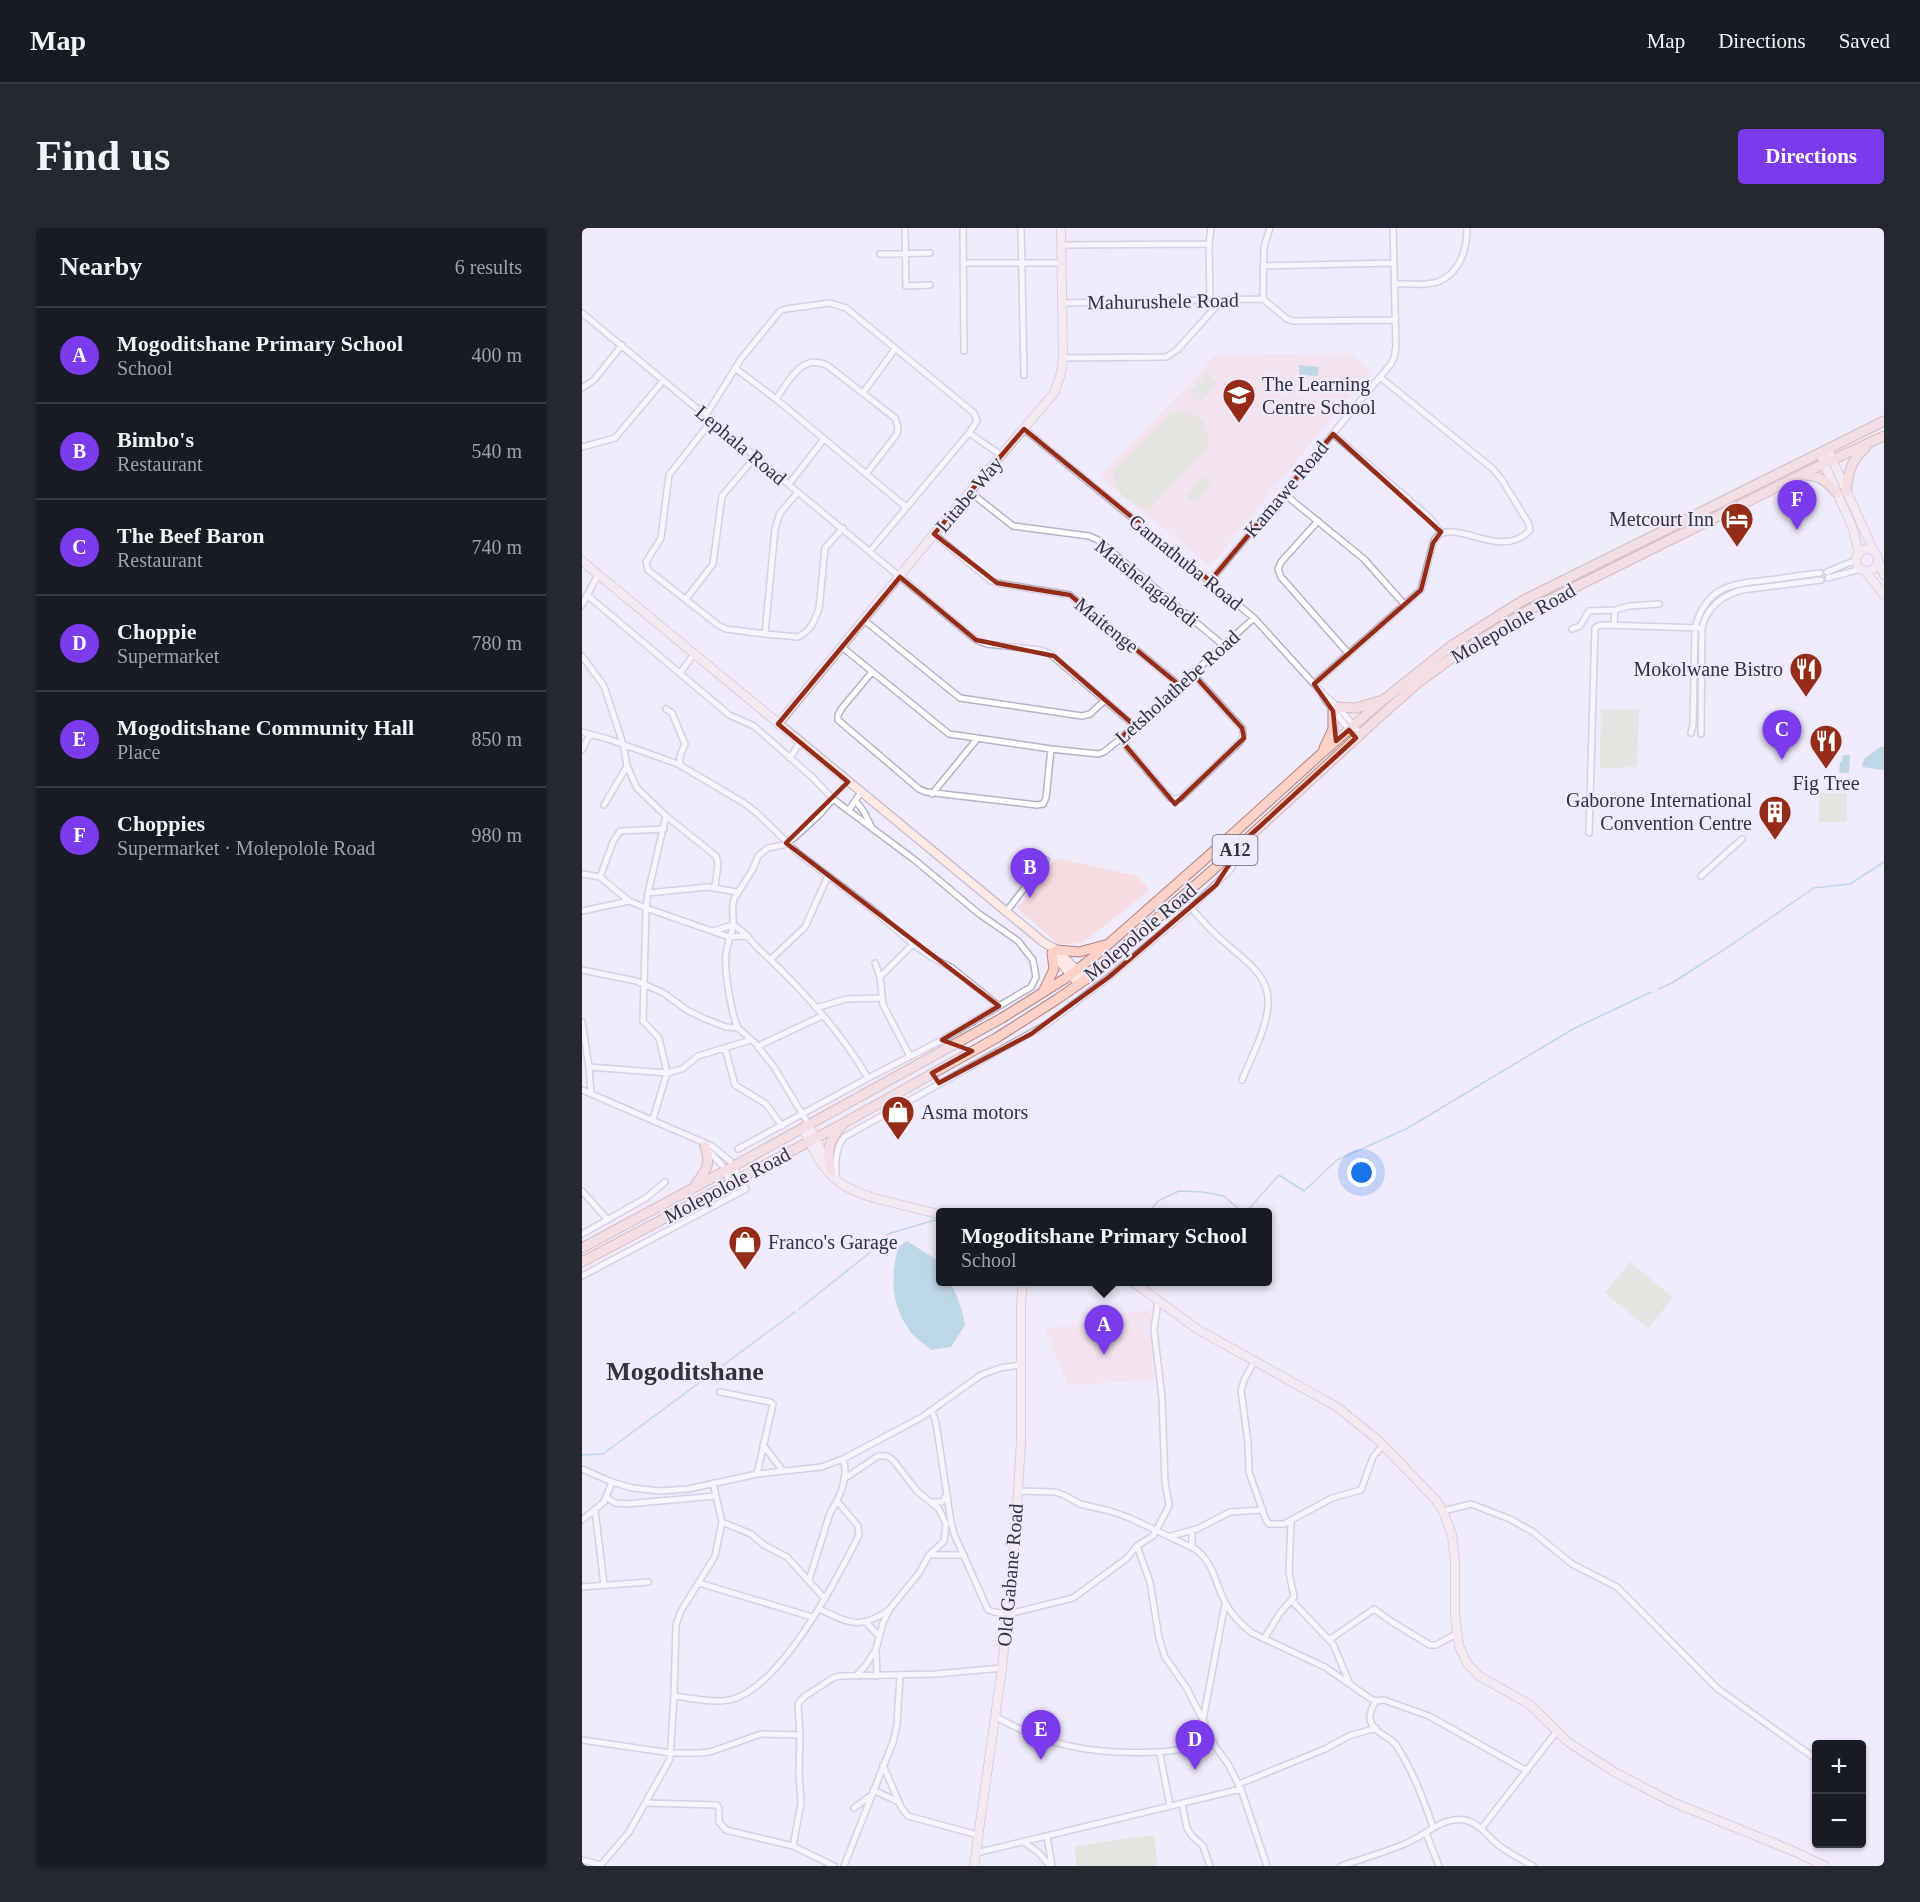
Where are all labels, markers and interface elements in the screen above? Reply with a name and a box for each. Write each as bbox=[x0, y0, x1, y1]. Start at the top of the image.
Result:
text: Map bbox=[30, 25, 86, 56]
text: Map bbox=[1647, 29, 1685, 53]
text: Directions bbox=[1718, 29, 1806, 53]
text: Saved bbox=[1839, 29, 1890, 53]
button: Directions bbox=[1738, 129, 1884, 184]
text: Find us bbox=[36, 133, 170, 179]
text: Nearby bbox=[60, 252, 142, 281]
text: 6 results bbox=[455, 256, 522, 278]
street label: Mahurushele Road bbox=[1087, 289, 1239, 313]
text: Mogoditshane Primary School bbox=[117, 331, 403, 356]
text: A bbox=[72, 344, 87, 366]
text: 400 m bbox=[471, 344, 522, 366]
text: School bbox=[117, 357, 173, 379]
place label: The Learning Centre School bbox=[1262, 373, 1376, 418]
school or university icon: The Learning Centre School bbox=[1221, 377, 1257, 424]
street label: Lephala Road bbox=[691, 401, 791, 490]
text: Bimbo's bbox=[117, 427, 194, 452]
street label: Kamawe Road bbox=[1240, 437, 1332, 541]
text: B bbox=[73, 440, 86, 462]
text: 540 m bbox=[471, 440, 522, 462]
street label: Litabe Way bbox=[931, 452, 1008, 537]
text: Restaurant bbox=[117, 453, 203, 475]
pin: F bbox=[1778, 480, 1816, 530]
hotel icon: Metcourt Inn bbox=[1719, 501, 1755, 548]
place label: Metcourt Inn bbox=[1609, 508, 1714, 530]
street label: Gamathuba Road bbox=[1125, 510, 1247, 614]
text: The Beef Baron bbox=[117, 523, 264, 548]
street label: Matshelagabedi bbox=[1090, 535, 1203, 632]
text: C bbox=[72, 536, 87, 558]
text: 740 m bbox=[471, 536, 522, 558]
text: Restaurant bbox=[117, 549, 203, 571]
street label: Molepolole Road bbox=[1447, 579, 1579, 668]
street label: Maitenge bbox=[1070, 593, 1143, 658]
text: Choppie bbox=[117, 619, 196, 644]
street label: Letsholathebe Road bbox=[1110, 625, 1244, 749]
text: D bbox=[72, 632, 87, 654]
text: 780 m bbox=[471, 632, 522, 654]
text: Supermarket bbox=[117, 645, 219, 667]
restaurant icon: Mokolwane Bistro bbox=[1788, 651, 1824, 698]
place label: Mokolwane Bistro bbox=[1634, 658, 1783, 680]
pin: C bbox=[1762, 710, 1802, 760]
text: Mogoditshane Community Hall bbox=[117, 715, 414, 740]
restaurant icon: Fig Tree bbox=[1808, 723, 1844, 770]
text: E bbox=[73, 728, 86, 750]
text: 850 m bbox=[471, 728, 522, 750]
text: Place bbox=[117, 741, 160, 763]
place label: Fig Tree bbox=[1792, 772, 1860, 795]
place label: Gaborone International Convention Centre bbox=[1566, 789, 1752, 834]
building icon: Gaborone International Convention Centre bbox=[1757, 794, 1793, 841]
text: Choppies bbox=[117, 811, 205, 836]
text: F bbox=[73, 824, 86, 846]
text: 980 m bbox=[471, 824, 522, 846]
road number: A12 bbox=[1212, 835, 1258, 865]
text: Supermarket · Molepolole Road bbox=[117, 837, 375, 859]
pin: B bbox=[1010, 848, 1050, 898]
street label: Molepolole Road bbox=[1080, 879, 1201, 986]
shop icon: Asma motors bbox=[880, 1094, 916, 1141]
place label: Asma motors bbox=[921, 1101, 1028, 1123]
street label: Molepolole Road bbox=[660, 1143, 794, 1228]
your location bbox=[1347, 1158, 1376, 1187]
popup bbox=[936, 1208, 1272, 1286]
text: Mogoditshane Primary School bbox=[961, 1223, 1247, 1248]
shop icon: Franco's Garage bbox=[727, 1224, 763, 1271]
place label: Franco's Garage bbox=[768, 1231, 898, 1254]
text: School bbox=[961, 1249, 1017, 1271]
pin: A bbox=[1084, 1306, 1124, 1355]
district label: Mogoditshane bbox=[606, 1357, 764, 1386]
street label: Old Gabane Road bbox=[993, 1503, 1027, 1647]
pin: E bbox=[1022, 1710, 1060, 1760]
pin: D bbox=[1176, 1720, 1214, 1770]
map controls bbox=[1812, 1740, 1866, 1848]
button: + bbox=[1812, 1740, 1866, 1794]
button: − bbox=[1812, 1794, 1866, 1848]

